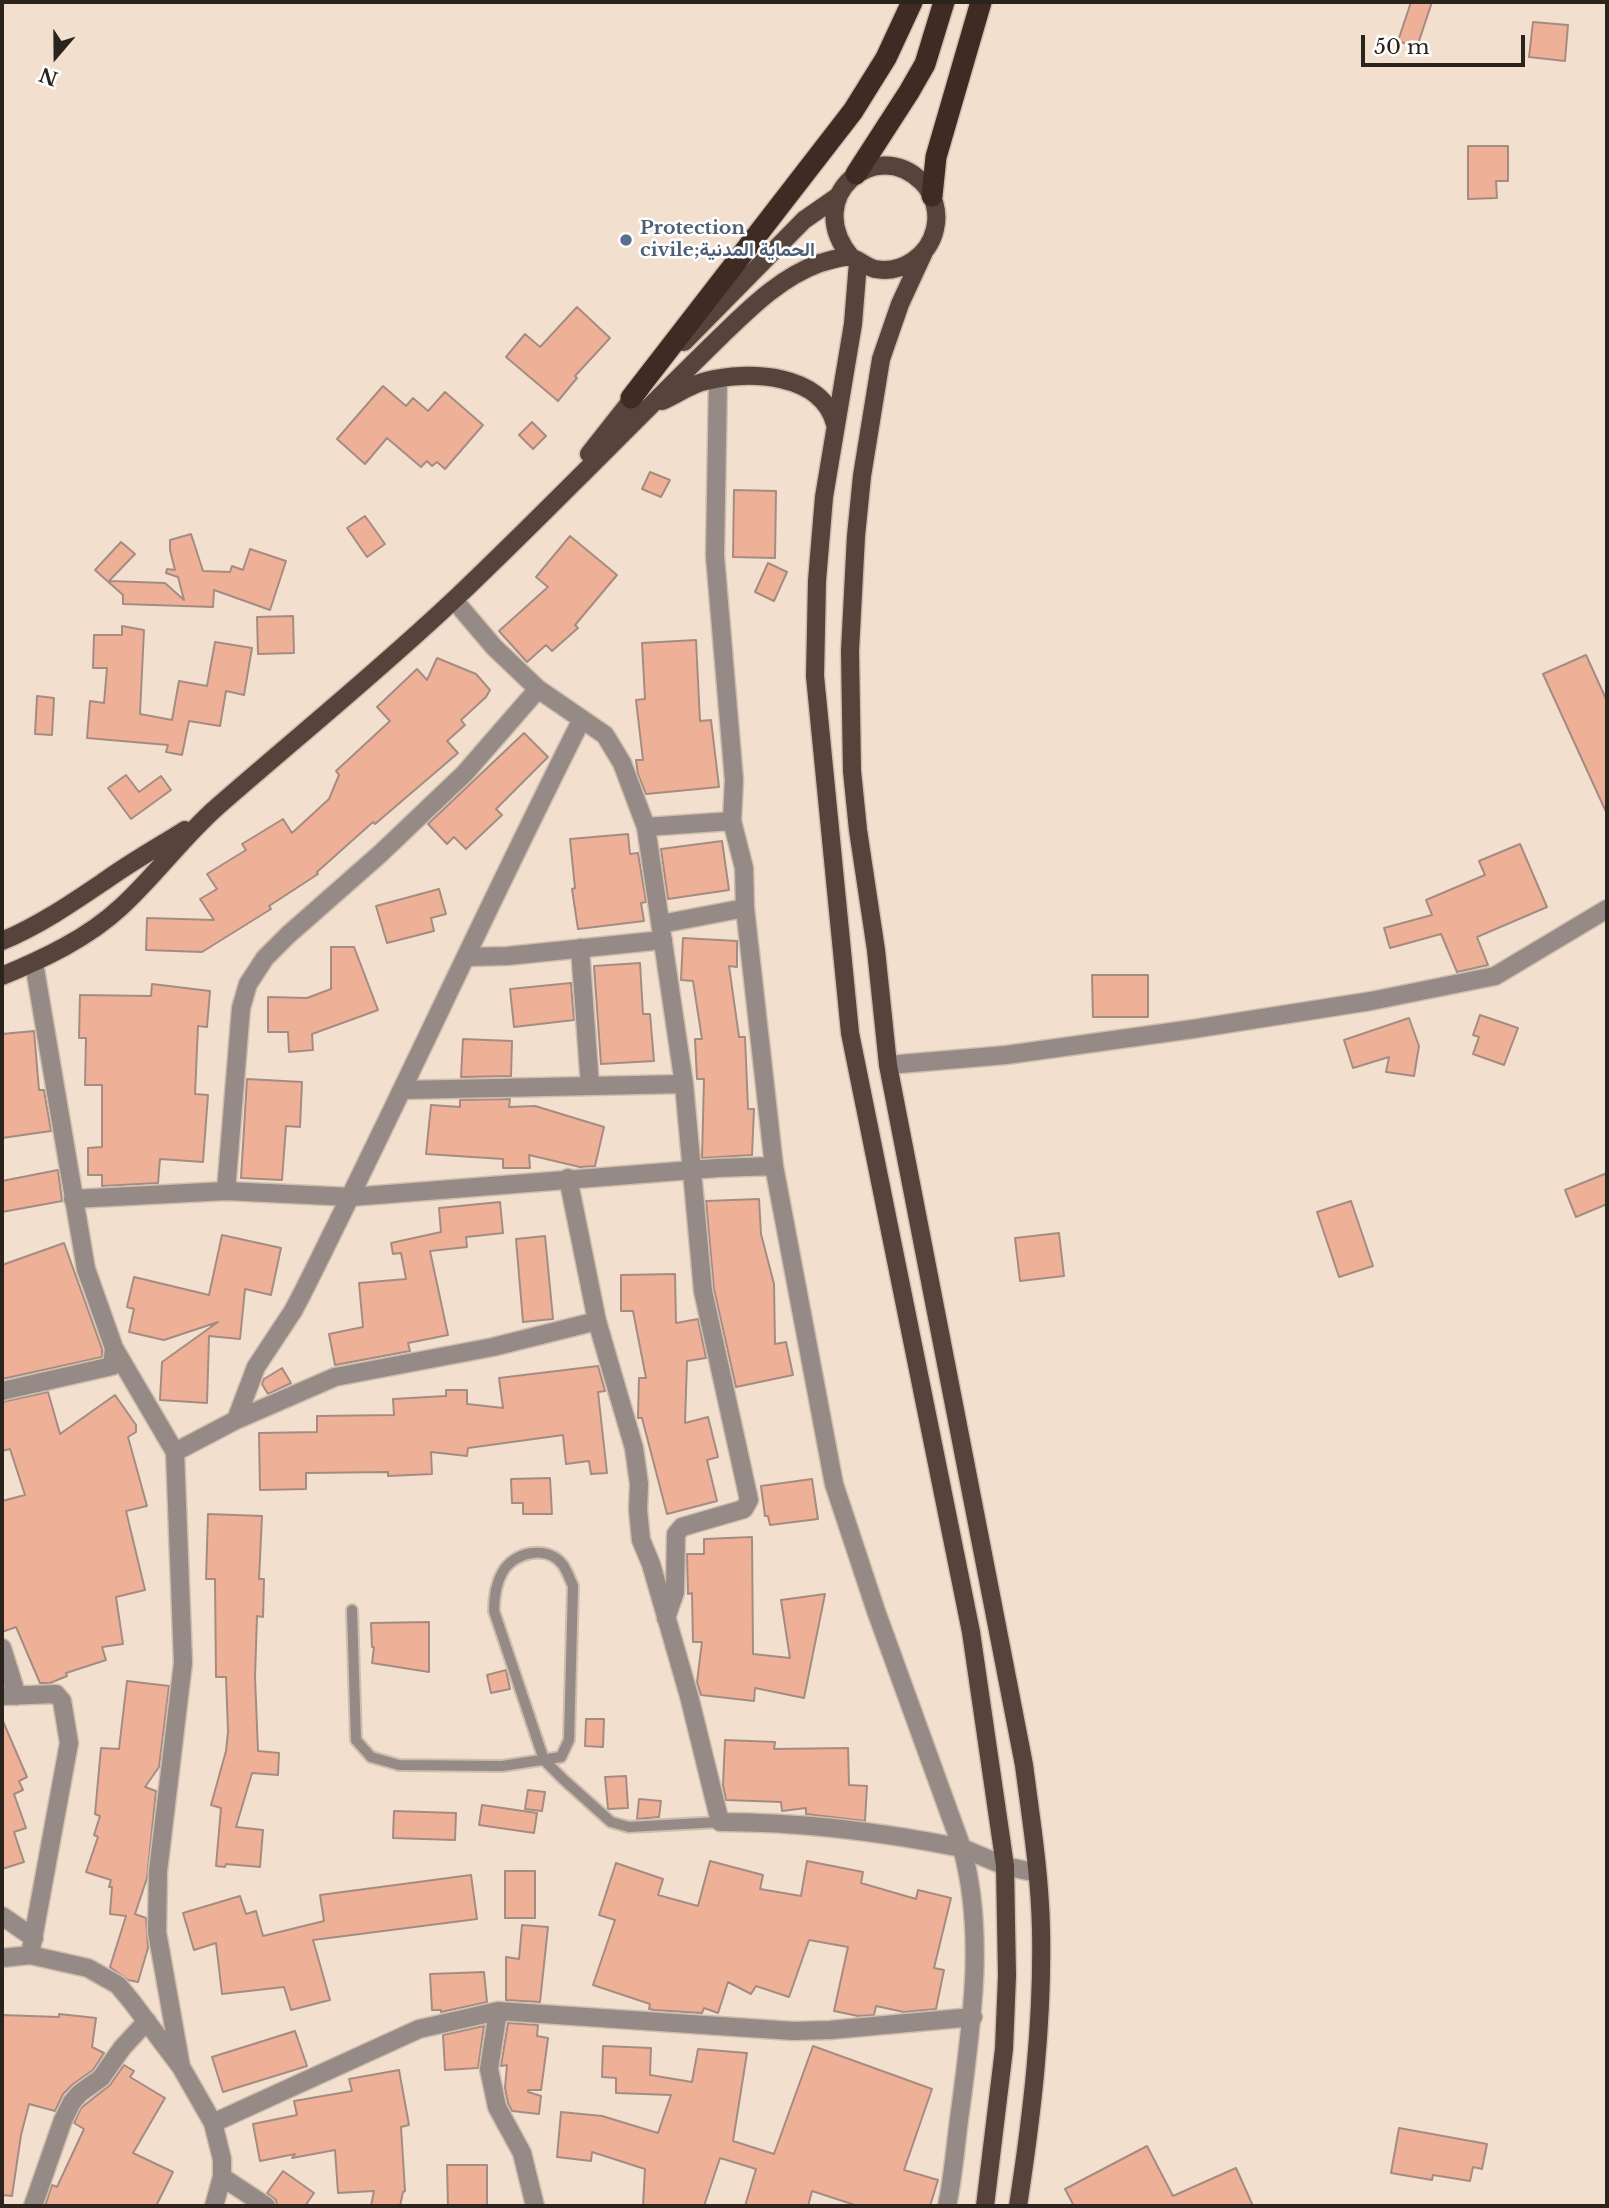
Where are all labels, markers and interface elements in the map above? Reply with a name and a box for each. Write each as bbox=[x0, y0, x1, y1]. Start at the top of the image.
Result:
north arrow bbox=[21, 21, 91, 91]
scale bar bbox=[1364, 21, 1528, 65]
text: 50 m bbox=[1374, 34, 1429, 60]
text: N bbox=[36, 62, 61, 90]
place label: Protection civile;الحماية المدنية bbox=[640, 218, 815, 262]
marker: Protection civile;الحماية المدنية bbox=[618, 232, 634, 248]

